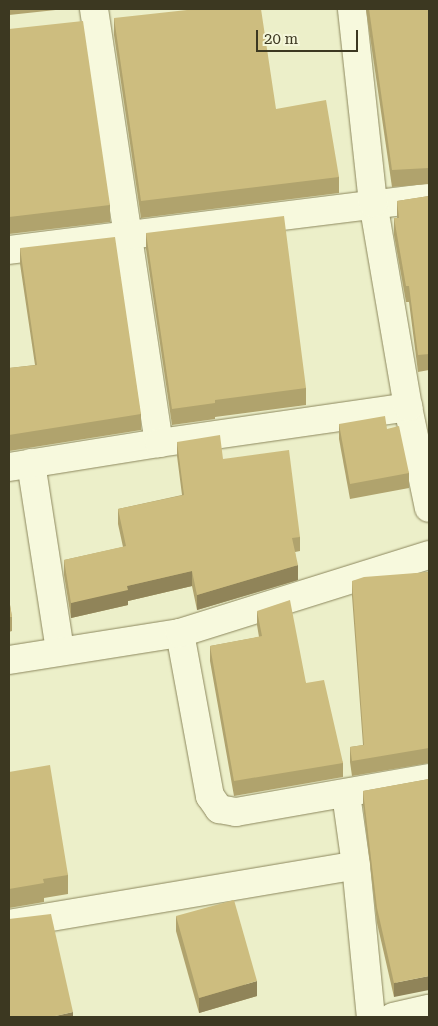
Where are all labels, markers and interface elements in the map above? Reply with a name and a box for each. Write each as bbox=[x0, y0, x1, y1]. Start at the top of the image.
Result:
scale bar bbox=[258, 20, 360, 52]
text: 20 m bbox=[264, 30, 298, 48]

